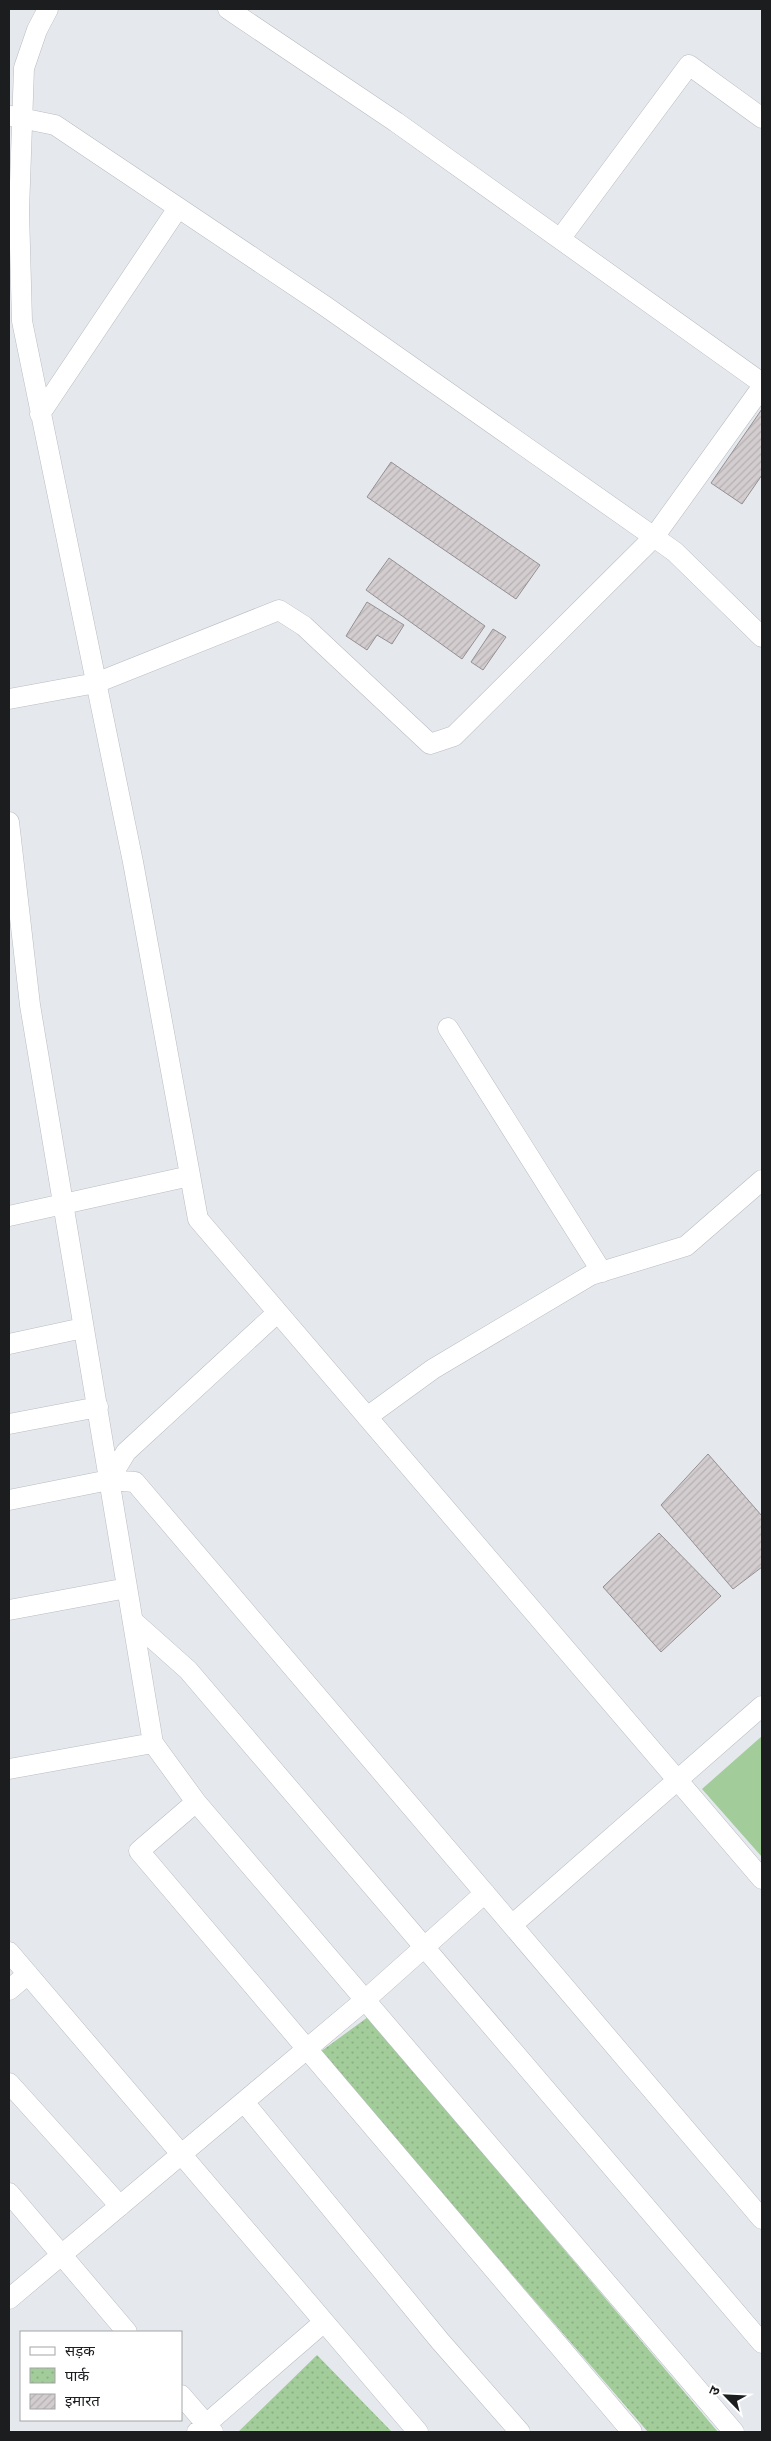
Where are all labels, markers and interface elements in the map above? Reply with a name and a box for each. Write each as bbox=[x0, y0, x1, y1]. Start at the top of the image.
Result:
legend bbox=[20, 2331, 182, 2421]
text: सड़क bbox=[65, 2341, 95, 2360]
text: पार्क bbox=[65, 2366, 89, 2385]
north arrow bbox=[701, 2371, 751, 2421]
text: उ bbox=[704, 2383, 724, 2398]
text: इमारत bbox=[65, 2391, 100, 2410]

